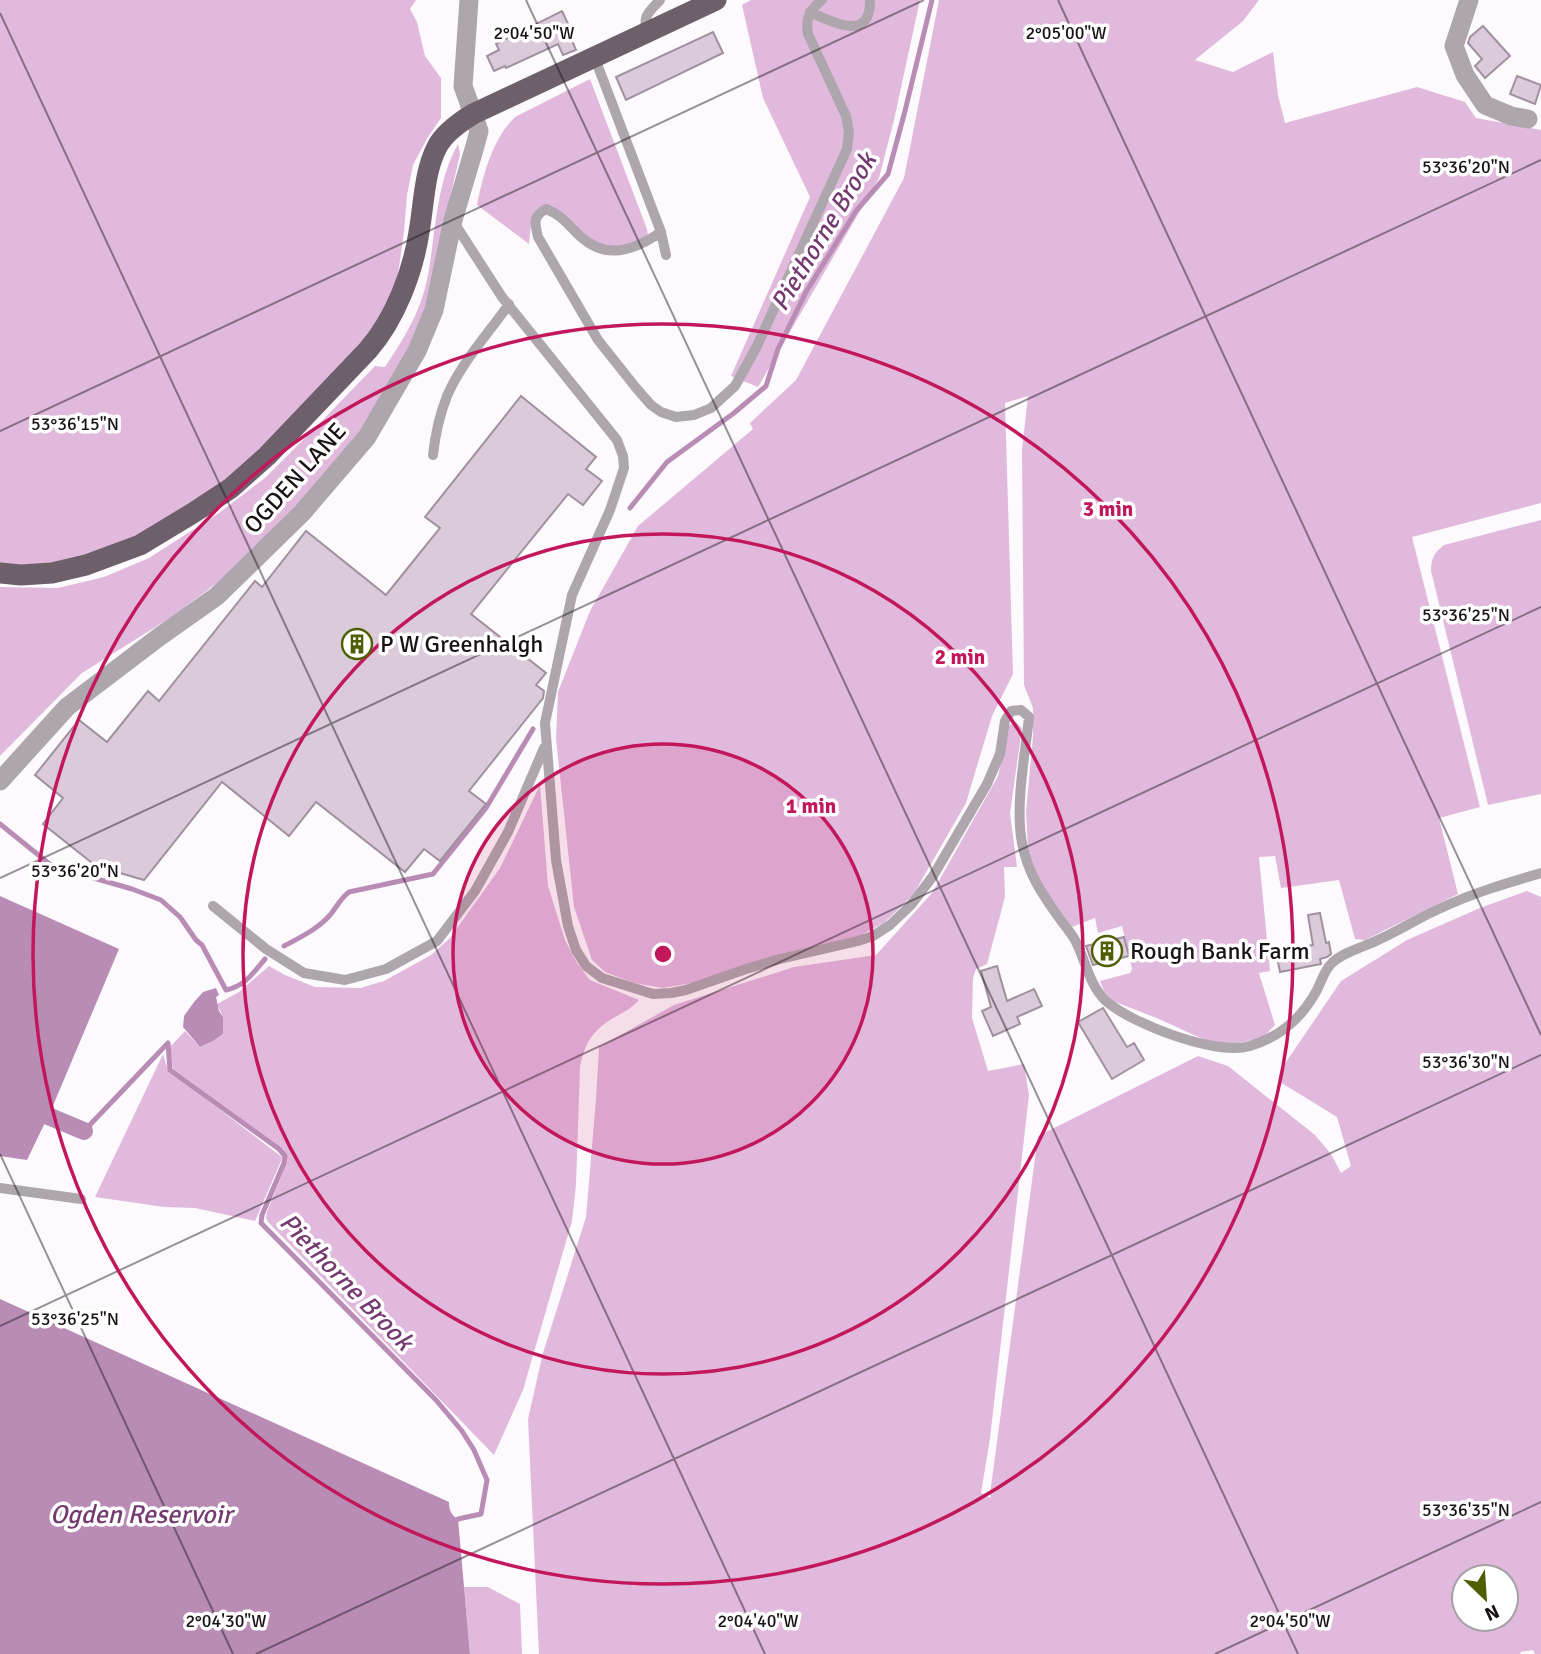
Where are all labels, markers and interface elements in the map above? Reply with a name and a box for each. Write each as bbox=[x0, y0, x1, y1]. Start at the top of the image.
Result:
text: 2°04'50"W bbox=[493, 22, 575, 44]
text: 2°05'00"W bbox=[1025, 22, 1107, 44]
water label: Piethorne Brook bbox=[764, 146, 885, 317]
text: 53°36'20"N bbox=[1422, 156, 1510, 178]
text: 53°36'15"N bbox=[31, 413, 119, 435]
street label: OGDEN LANE bbox=[237, 416, 353, 540]
text: 3 min bbox=[1083, 496, 1133, 522]
text: 53°36'25"N bbox=[1422, 604, 1510, 626]
building icon: P W Greenhalgh bbox=[340, 627, 374, 661]
place label: P W Greenhalgh bbox=[380, 629, 543, 659]
text: 2 min bbox=[935, 644, 985, 670]
text: 1 min bbox=[786, 793, 836, 819]
text: 53°36'20"N bbox=[31, 860, 119, 882]
building icon: Rough Bank Farm bbox=[1090, 934, 1124, 968]
place label: Rough Bank Farm bbox=[1130, 936, 1310, 966]
centre of rings bbox=[651, 942, 675, 966]
text: 53°36'30"N bbox=[1422, 1051, 1510, 1073]
water label: Piethorne Brook bbox=[272, 1207, 421, 1359]
text: 53°36'25"N bbox=[31, 1308, 119, 1330]
water label: Ogden Reservoir bbox=[50, 1499, 236, 1531]
text: 53°36'35"N bbox=[1422, 1499, 1510, 1521]
north arrow bbox=[1450, 1563, 1520, 1633]
text: N bbox=[1481, 1599, 1503, 1626]
text: 2°04'30"W bbox=[185, 1610, 267, 1632]
text: 2°04'40"W bbox=[717, 1610, 799, 1632]
text: 2°04'50"W bbox=[1249, 1610, 1331, 1632]

